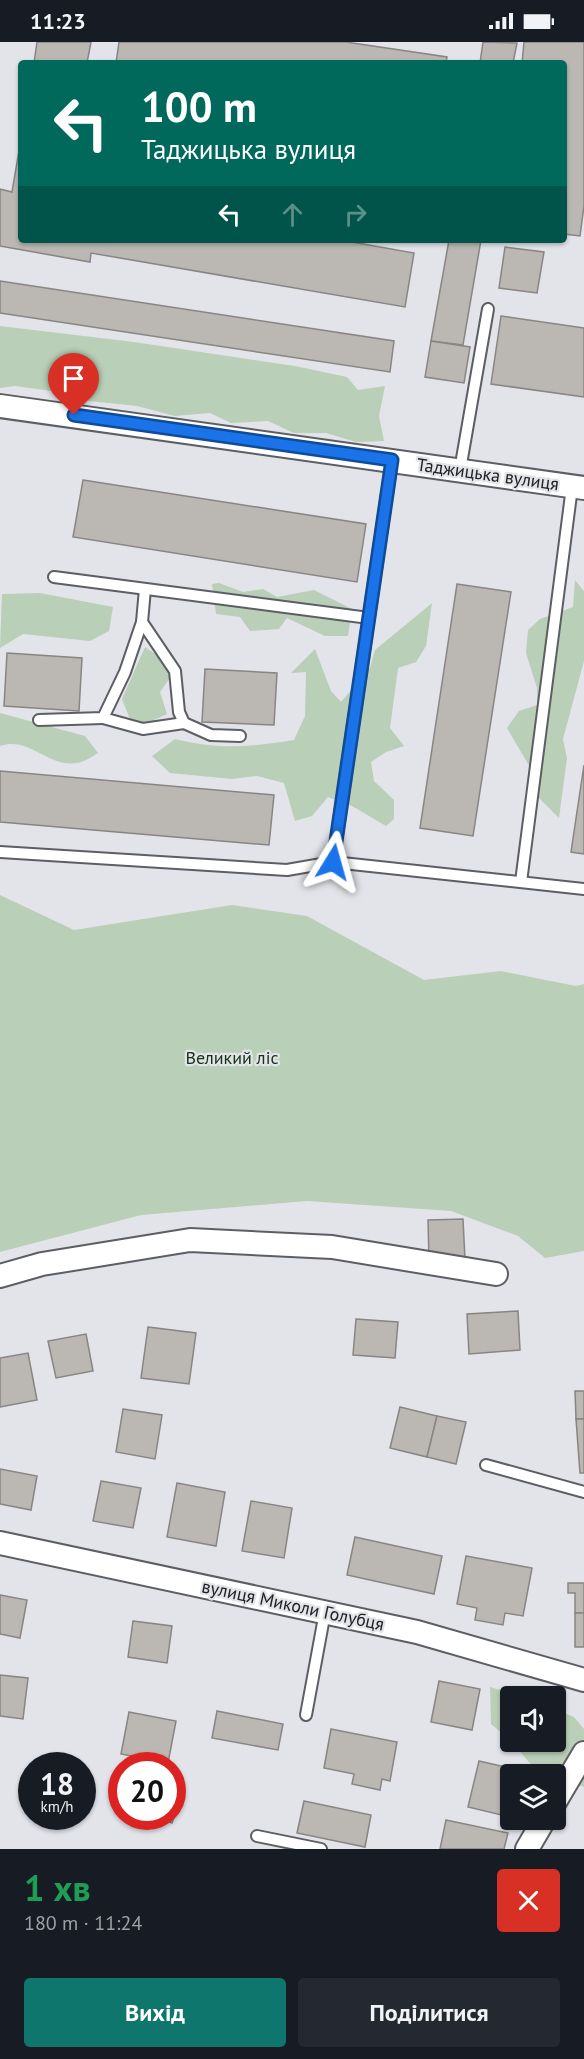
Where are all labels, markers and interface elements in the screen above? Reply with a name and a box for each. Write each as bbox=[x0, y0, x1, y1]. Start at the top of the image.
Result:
text: 11:23 bbox=[30, 7, 86, 35]
text: 100 m bbox=[141, 79, 257, 134]
icon: left bbox=[42, 84, 120, 162]
text: Таджицька вулиця bbox=[141, 132, 356, 166]
icon: left bbox=[213, 198, 246, 231]
icon: ahead bbox=[276, 198, 309, 231]
icon: right bbox=[339, 198, 372, 231]
pin bbox=[48, 353, 99, 415]
icon: arrive bbox=[57, 362, 90, 395]
street label: Таджицька вулиця bbox=[415, 453, 561, 495]
position arrow bbox=[301, 830, 365, 894]
park label: Великий ліс bbox=[185, 1046, 279, 1069]
street label: вулиця Миколи Голубця bbox=[200, 1574, 386, 1636]
map controls bbox=[500, 1686, 566, 1830]
button: sound bbox=[500, 1686, 566, 1752]
speed limit sign: 20 bbox=[108, 1752, 186, 1830]
text: 18 bbox=[40, 1764, 74, 1803]
button: layers bbox=[500, 1764, 566, 1830]
text: km/h bbox=[41, 1797, 73, 1816]
text: 1 хв bbox=[24, 1864, 91, 1911]
button: close bbox=[497, 1869, 560, 1932]
text: 180 m · 11:24 bbox=[24, 1910, 142, 1936]
button: Вихід bbox=[24, 1978, 286, 2047]
button: Поділитися bbox=[298, 1978, 560, 2047]

